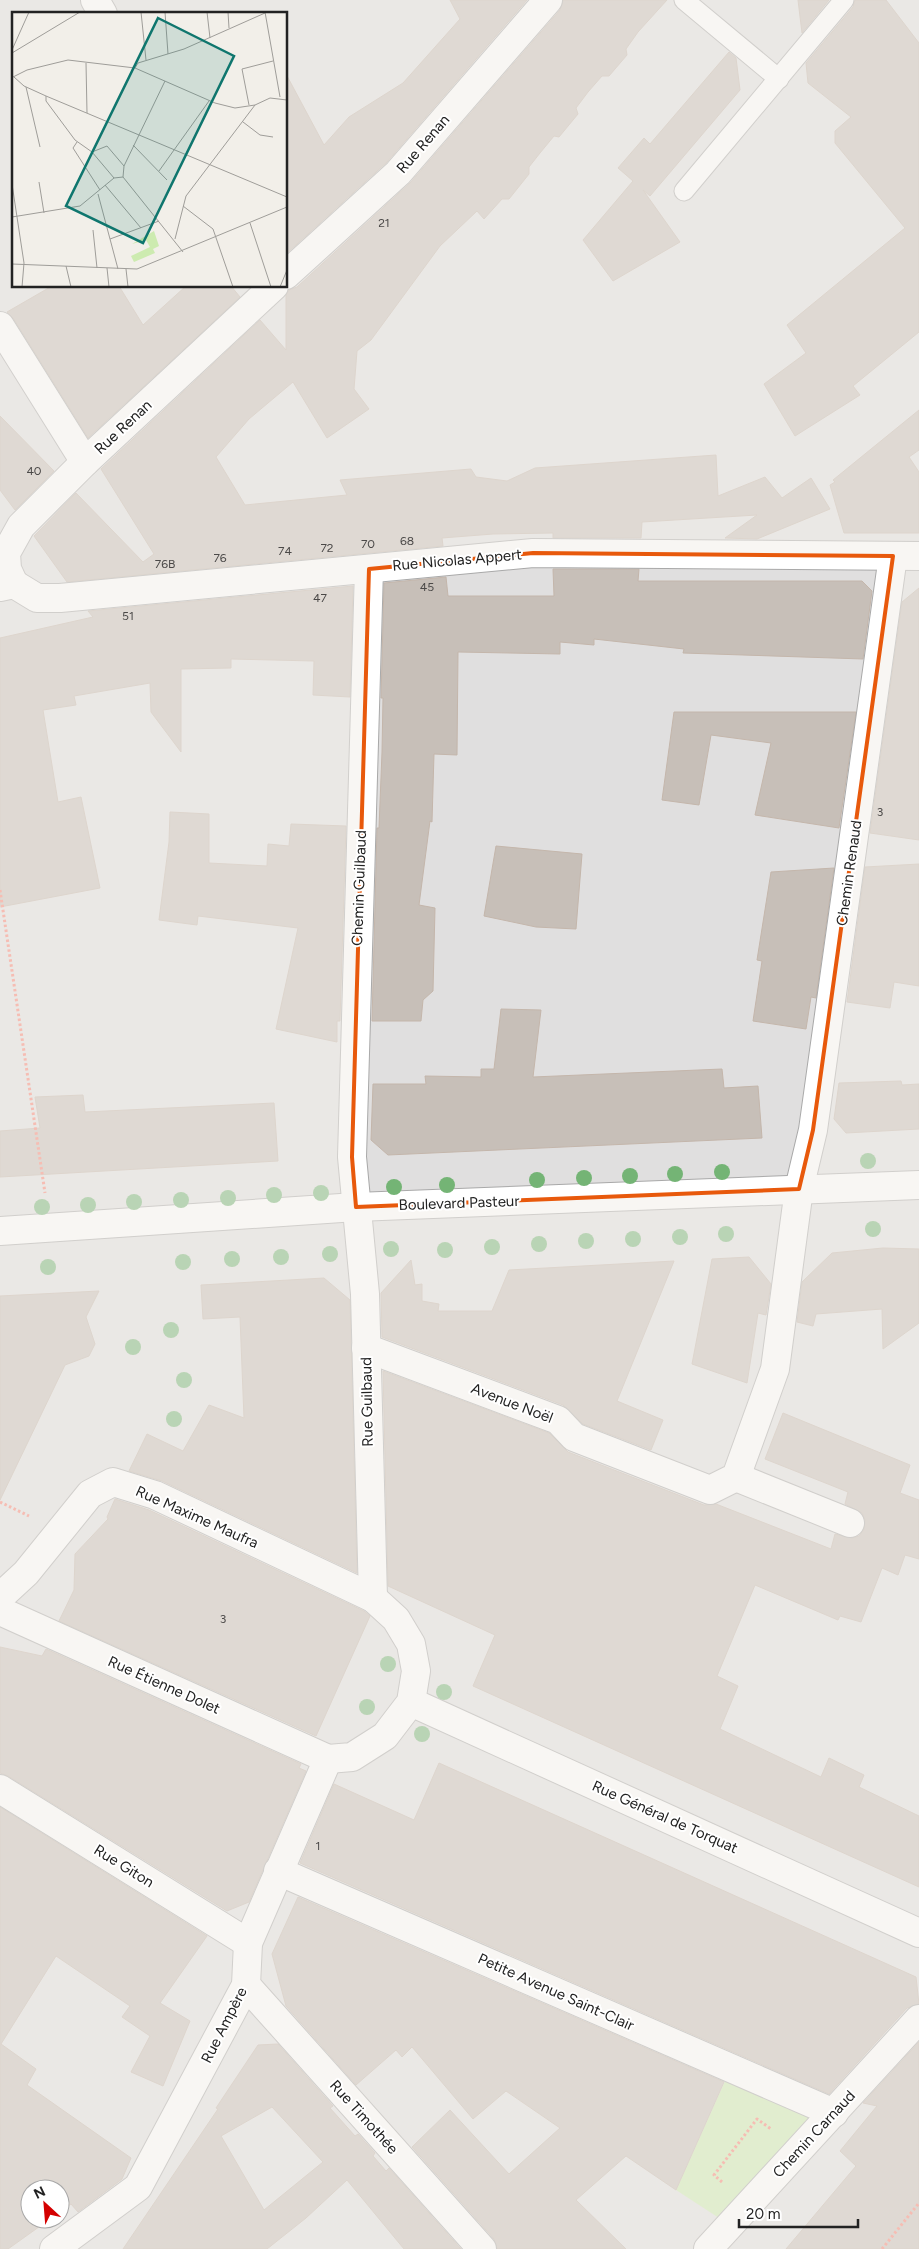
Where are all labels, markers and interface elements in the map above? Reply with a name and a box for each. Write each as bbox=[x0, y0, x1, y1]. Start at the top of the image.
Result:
inset map bbox=[12, 12, 288, 288]
street label: Rue Renan bbox=[393, 111, 453, 177]
house number: 21 bbox=[378, 216, 390, 230]
street label: Rue Renan bbox=[91, 396, 155, 458]
house number: 40 bbox=[26, 464, 42, 478]
house number: 68 bbox=[400, 534, 414, 548]
house number: 70 bbox=[361, 537, 375, 551]
house number: 72 bbox=[320, 541, 334, 555]
house number: 74 bbox=[278, 544, 292, 558]
street label: Rue Nicolas Appert bbox=[391, 545, 523, 575]
house number: 76 bbox=[213, 551, 227, 565]
house number: 76B bbox=[155, 557, 175, 571]
house number: 45 bbox=[420, 580, 434, 594]
house number: 47 bbox=[313, 591, 327, 605]
house number: 51 bbox=[122, 609, 134, 623]
house number: 3 bbox=[877, 805, 883, 819]
street label: Chemin Renaud bbox=[833, 819, 865, 927]
street label: Chemin Guilbaud bbox=[348, 830, 370, 946]
street label: Boulevard Pasteur bbox=[398, 1192, 520, 1214]
street label: Rue Guilbaud bbox=[357, 1357, 377, 1447]
street label: Avenue Noël bbox=[469, 1379, 555, 1427]
street label: Rue Maxime Maufra bbox=[133, 1482, 261, 1552]
house number: 3 bbox=[220, 1612, 226, 1626]
street label: Rue Étienne Dolet bbox=[105, 1652, 223, 1718]
street label: Rue Général de Torquat bbox=[589, 1777, 741, 1857]
house number: 1 bbox=[316, 1839, 320, 1853]
street label: Rue Giton bbox=[91, 1841, 157, 1891]
street label: Petite Avenue Saint-Clair bbox=[475, 1949, 637, 2035]
street label: Rue Ampère bbox=[197, 1984, 251, 2066]
street label: Rue Timothée bbox=[326, 2076, 402, 2158]
street label: Chemin Carnaud bbox=[769, 2087, 859, 2181]
north arrow bbox=[20, 2179, 70, 2229]
text: N bbox=[31, 2183, 48, 2203]
scale bar bbox=[739, 2196, 858, 2228]
text: 20 m bbox=[746, 2205, 780, 2223]

